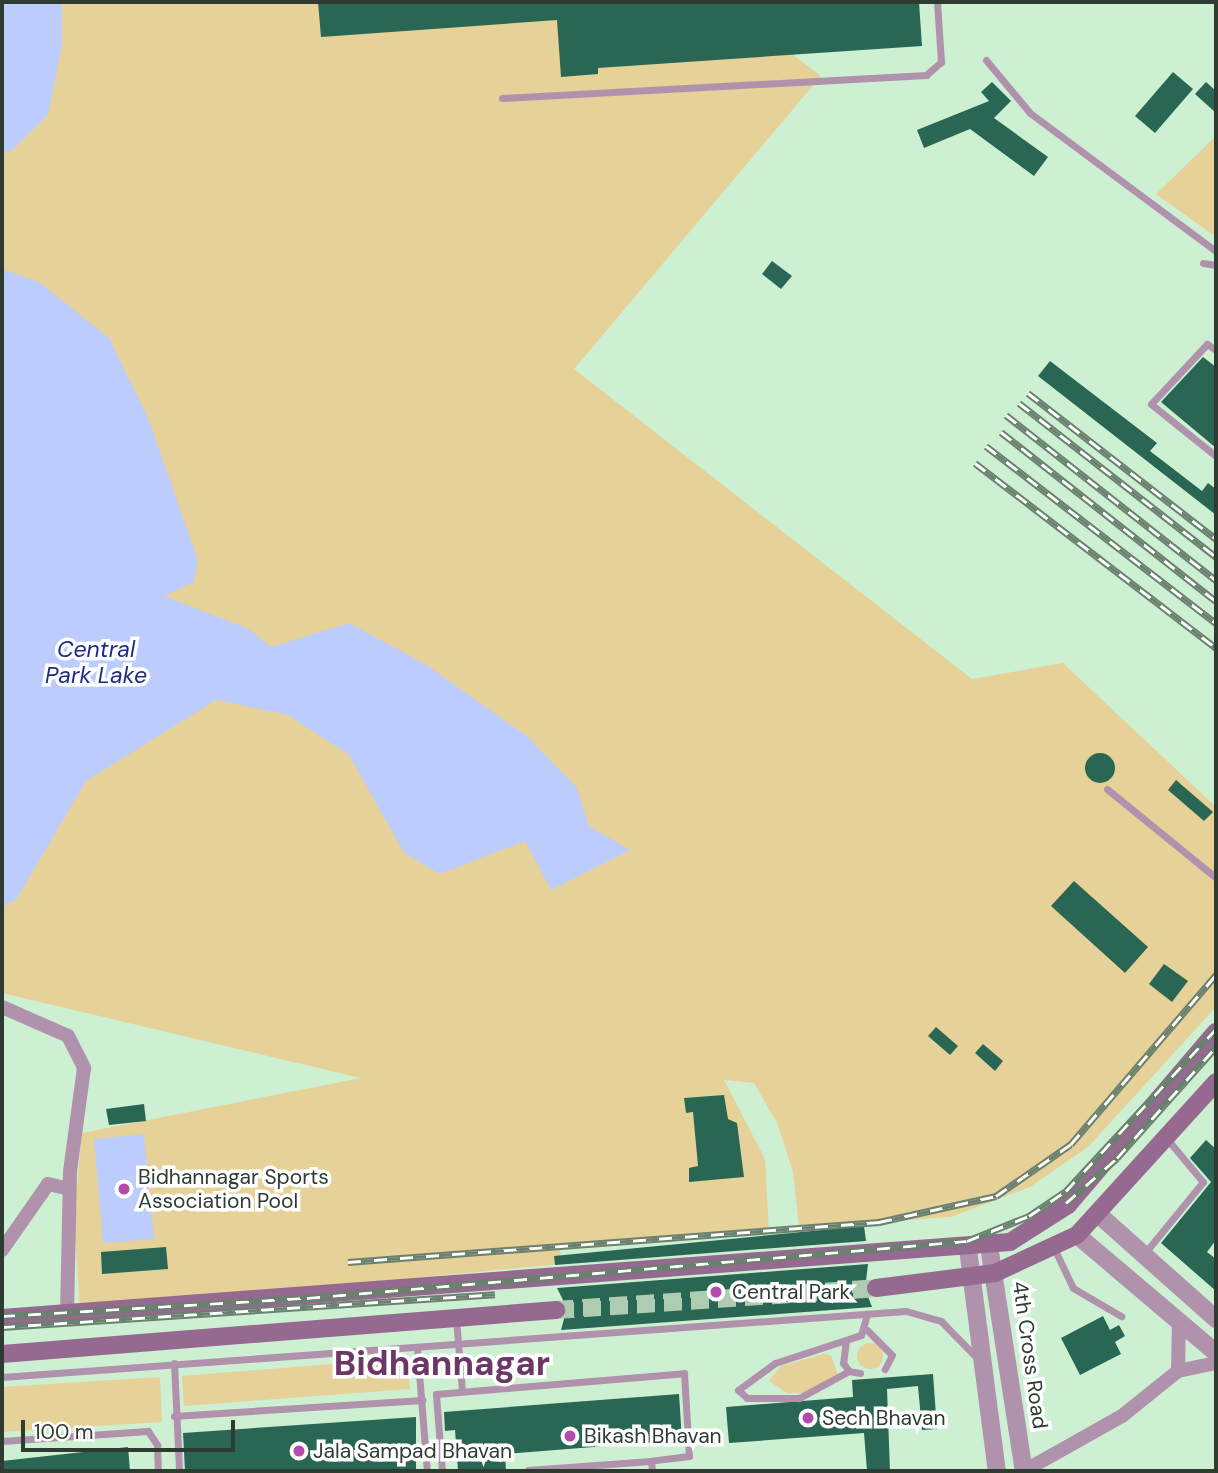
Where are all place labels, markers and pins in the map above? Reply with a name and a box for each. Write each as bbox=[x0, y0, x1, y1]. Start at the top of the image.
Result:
place label: Bidhannagar Sports Association Pool bbox=[138, 1164, 329, 1214]
marker: Bidhannagar Sports Association Pool bbox=[116, 1181, 132, 1197]
place label: Central Park bbox=[732, 1279, 850, 1305]
marker: Central Park bbox=[706, 1282, 726, 1302]
place label: Sech Bhavan bbox=[822, 1405, 946, 1431]
marker: Sech Bhavan bbox=[800, 1410, 816, 1426]
place label: Bikash Bhavan bbox=[584, 1423, 722, 1449]
marker: Bikash Bhavan bbox=[562, 1428, 578, 1444]
place label: Jala Sampad Bhavan bbox=[313, 1438, 512, 1464]
marker: Jala Sampad Bhavan bbox=[291, 1443, 307, 1459]

